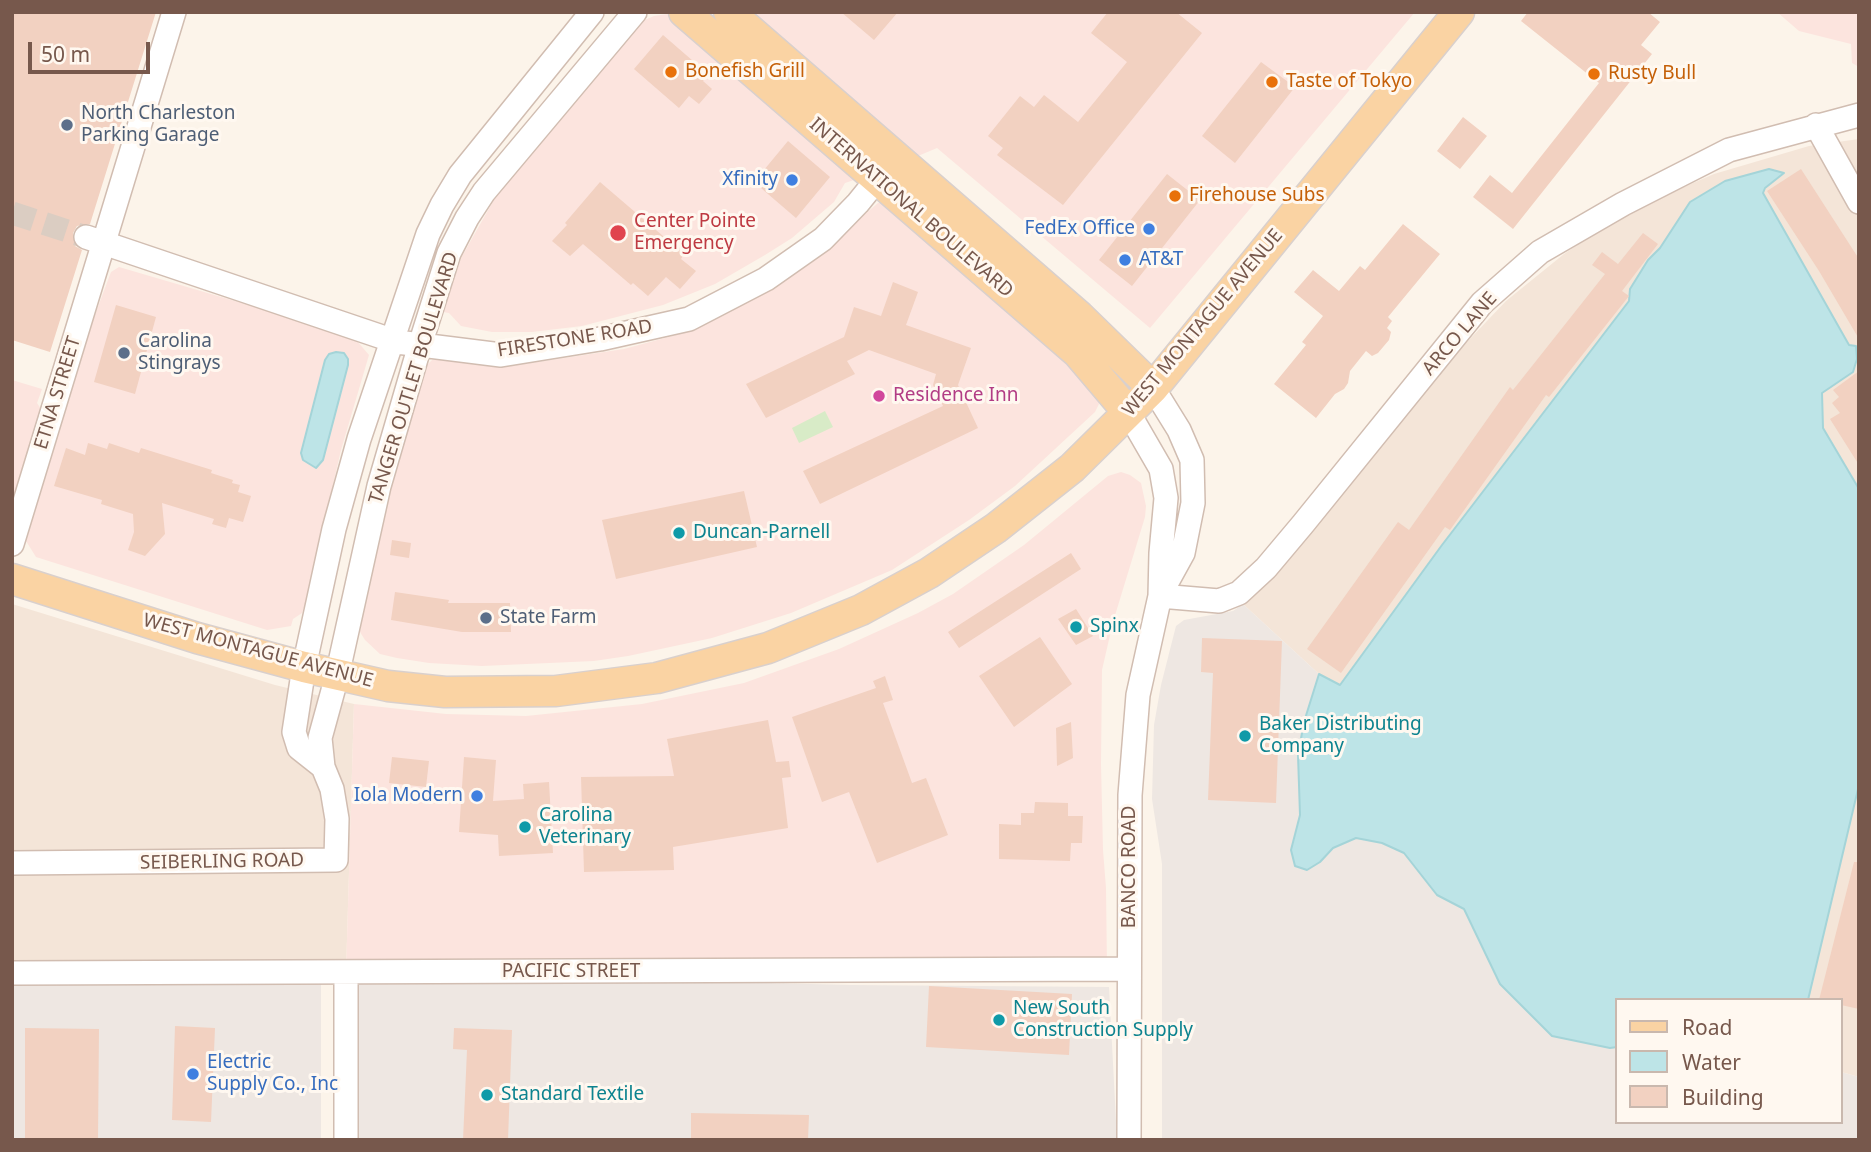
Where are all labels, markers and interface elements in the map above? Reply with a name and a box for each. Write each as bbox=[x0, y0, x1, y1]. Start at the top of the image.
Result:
scale bar bbox=[32, 28, 154, 72]
text: 50 m bbox=[41, 40, 90, 68]
place label: Bonefish Grill bbox=[685, 61, 805, 83]
place label: Rusty Bull bbox=[1608, 63, 1696, 85]
marker: Bonefish Grill bbox=[663, 64, 679, 80]
marker: Rusty Bull bbox=[1586, 66, 1602, 82]
place label: Taste of Tokyo bbox=[1286, 71, 1412, 93]
marker: Taste of Tokyo bbox=[1264, 74, 1280, 90]
place label: North Charleston Parking Garage bbox=[81, 103, 235, 147]
street label: INTERNATIONAL BOULEVARD bbox=[804, 113, 1018, 303]
marker: North Charleston Parking Garage bbox=[59, 117, 75, 133]
place label: Xfinity bbox=[722, 169, 778, 191]
marker: Xfinity bbox=[784, 172, 800, 188]
place label: Firehouse Subs bbox=[1189, 185, 1325, 207]
marker: Firehouse Subs bbox=[1167, 188, 1183, 204]
place label: Center Pointe Emergency bbox=[634, 211, 756, 255]
place label: FedEx Office bbox=[1025, 218, 1135, 240]
marker: FedEx Office bbox=[1141, 221, 1157, 237]
marker: Center Pointe Emergency bbox=[608, 223, 628, 243]
street label: WEST MONTAGUE AVENUE bbox=[1118, 225, 1288, 421]
street label: TANGER OUTLET BOULEVARD bbox=[365, 249, 463, 507]
place label: AT&T bbox=[1139, 249, 1183, 271]
marker: AT&T bbox=[1117, 252, 1133, 268]
street label: ARCO LANE bbox=[1418, 288, 1502, 380]
street label: FIRESTONE ROAD bbox=[496, 316, 654, 362]
place label: Carolina Stingrays bbox=[138, 331, 221, 375]
street label: ETNA STREET bbox=[30, 334, 86, 452]
marker: Carolina Stingrays bbox=[116, 345, 132, 361]
place label: Residence Inn bbox=[893, 385, 1018, 407]
marker: Residence Inn bbox=[871, 388, 887, 404]
place label: Duncan-Parnell bbox=[693, 522, 830, 544]
marker: Duncan-Parnell bbox=[671, 525, 687, 541]
place label: State Farm bbox=[500, 607, 597, 629]
street label: WEST MONTAGUE AVENUE bbox=[141, 609, 375, 693]
marker: State Farm bbox=[478, 610, 494, 626]
place label: Spinx bbox=[1090, 616, 1139, 638]
marker: Spinx bbox=[1068, 619, 1084, 635]
place label: Baker Distributing Company bbox=[1259, 714, 1422, 758]
marker: Baker Distributing Company bbox=[1237, 728, 1253, 744]
place label: Iola Modern bbox=[354, 785, 463, 807]
marker: Iola Modern bbox=[469, 788, 485, 804]
place label: Carolina Veterinary bbox=[539, 805, 631, 849]
street label: BANCO ROAD bbox=[1119, 806, 1141, 928]
marker: Carolina Veterinary bbox=[517, 819, 533, 835]
street label: SEIBERLING ROAD bbox=[140, 849, 304, 875]
street label: PACIFIC STREET bbox=[502, 961, 640, 983]
place label: New South Construction Supply bbox=[1013, 998, 1193, 1042]
legend bbox=[1616, 998, 1843, 1124]
marker: New South Construction Supply bbox=[991, 1012, 1007, 1028]
text: Road bbox=[1682, 1013, 1732, 1041]
text: Water bbox=[1682, 1048, 1741, 1076]
place label: Electric Supply Co., Inc bbox=[207, 1052, 338, 1096]
marker: Electric Supply Co., Inc bbox=[185, 1066, 201, 1082]
text: Building bbox=[1682, 1083, 1764, 1111]
place label: Standard Textile bbox=[501, 1084, 644, 1106]
marker: Standard Textile bbox=[479, 1087, 495, 1103]

